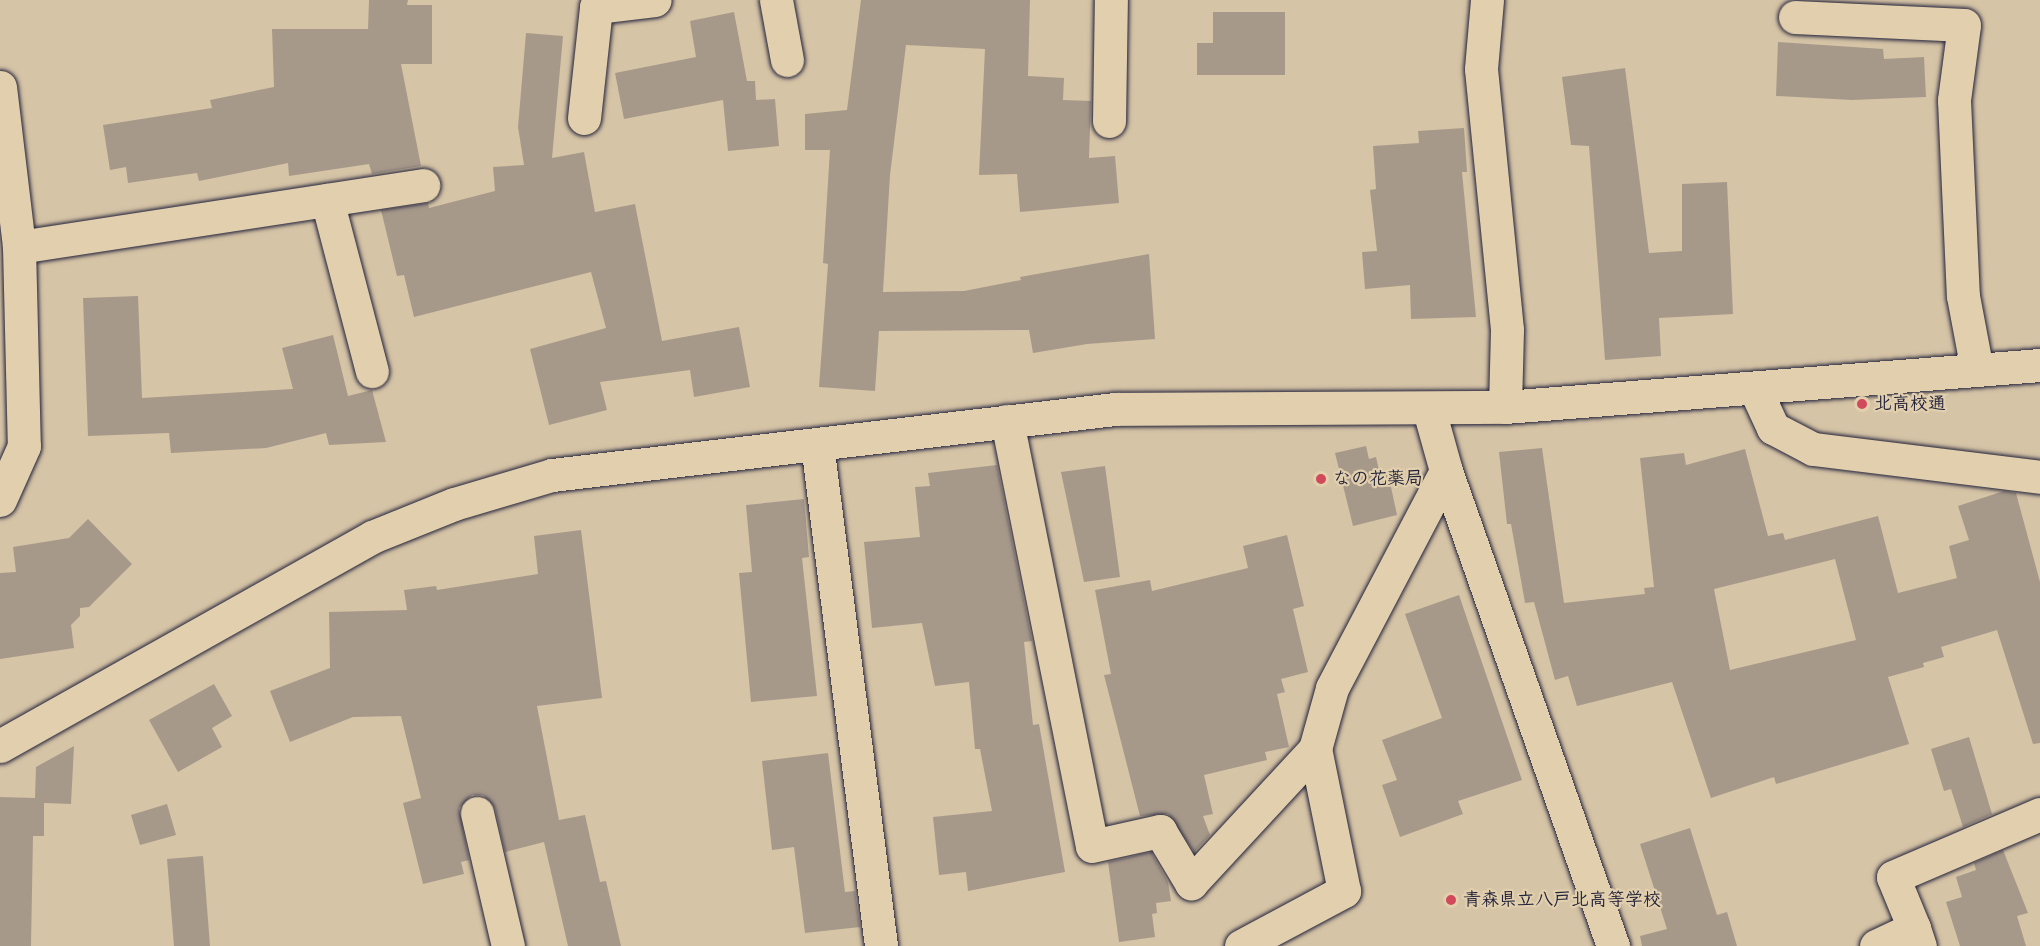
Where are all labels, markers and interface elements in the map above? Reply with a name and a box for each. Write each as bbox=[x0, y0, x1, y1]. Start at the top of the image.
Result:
place label: 北高校通 bbox=[1874, 393, 1946, 415]
marker: 北高校通 bbox=[1855, 397, 1869, 411]
place label: なの花薬局 bbox=[1333, 468, 1423, 490]
marker: なの花薬局 bbox=[1314, 472, 1328, 486]
place label: 青森県立八戸北高等学校 bbox=[1463, 889, 1661, 911]
marker: 青森県立八戸北高等学校 bbox=[1444, 893, 1458, 907]

